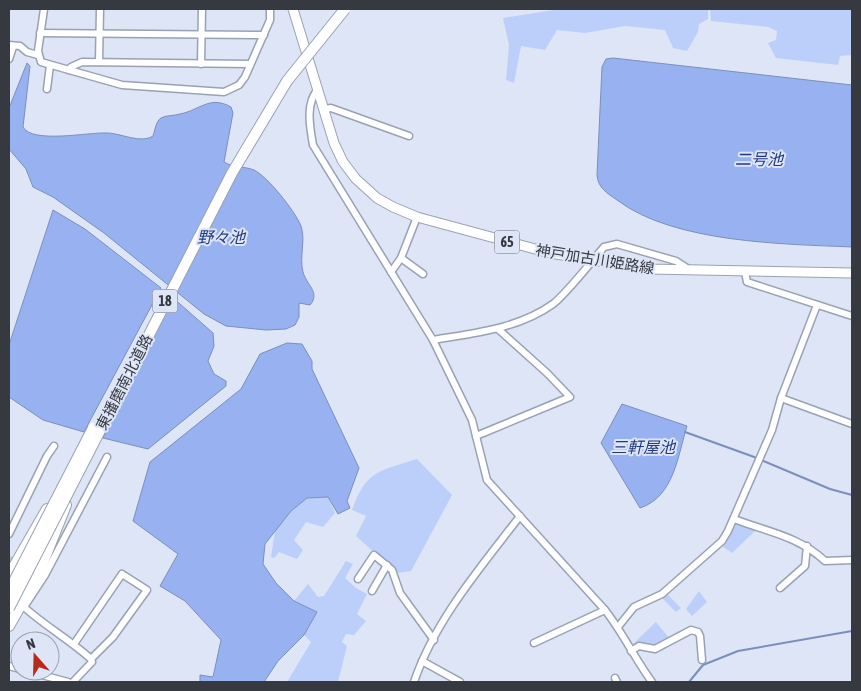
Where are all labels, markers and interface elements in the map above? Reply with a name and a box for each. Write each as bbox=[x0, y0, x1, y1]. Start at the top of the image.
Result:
water label: 二号池 bbox=[735, 150, 785, 168]
water label: 野々池 bbox=[197, 228, 247, 246]
road number: 65 bbox=[494, 230, 520, 253]
street label: 神戸加古川姫路線 bbox=[534, 241, 656, 277]
road number: 18 bbox=[152, 290, 178, 312]
street label: 東播磨南北道路 bbox=[93, 331, 155, 433]
water label: 三軒屋池 bbox=[611, 438, 677, 456]
north arrow bbox=[10, 631, 60, 681]
text: N bbox=[24, 635, 37, 653]

